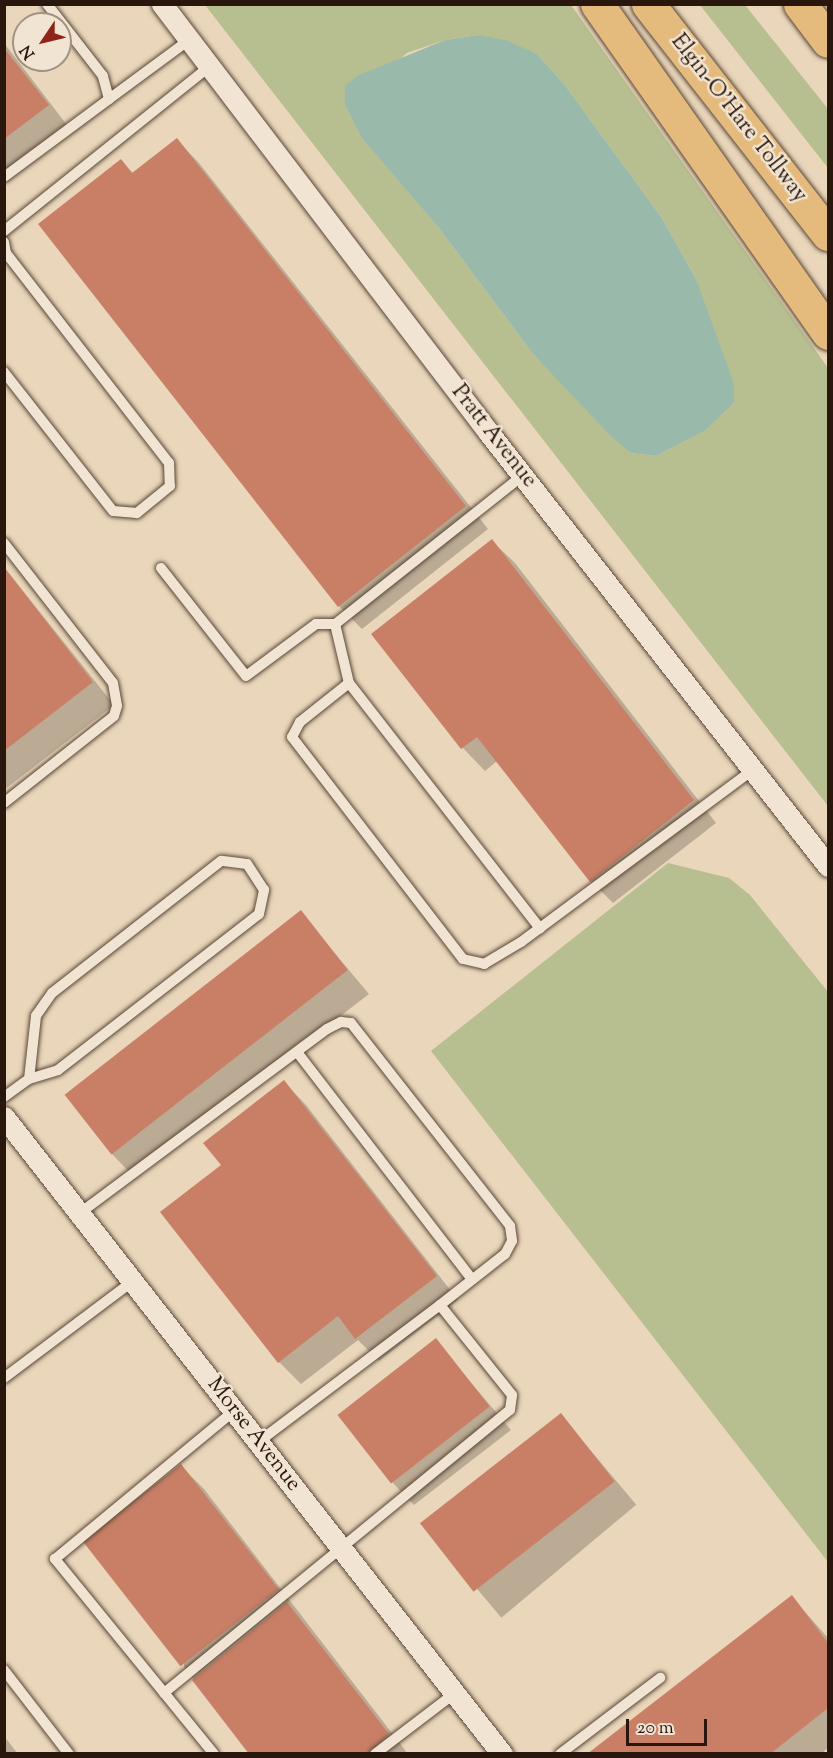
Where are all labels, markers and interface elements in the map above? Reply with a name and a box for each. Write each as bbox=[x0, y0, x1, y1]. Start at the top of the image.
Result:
north arrow bbox=[12, 12, 72, 72]
street label: Elgin-O'Hare Tollway bbox=[664, 30, 812, 208]
text: N bbox=[15, 40, 42, 63]
street label: Pratt Avenue bbox=[445, 380, 541, 494]
street label: Morse Avenue bbox=[200, 1373, 306, 1497]
scale bar bbox=[629, 1707, 710, 1745]
text: 20 m bbox=[637, 1716, 674, 1742]

